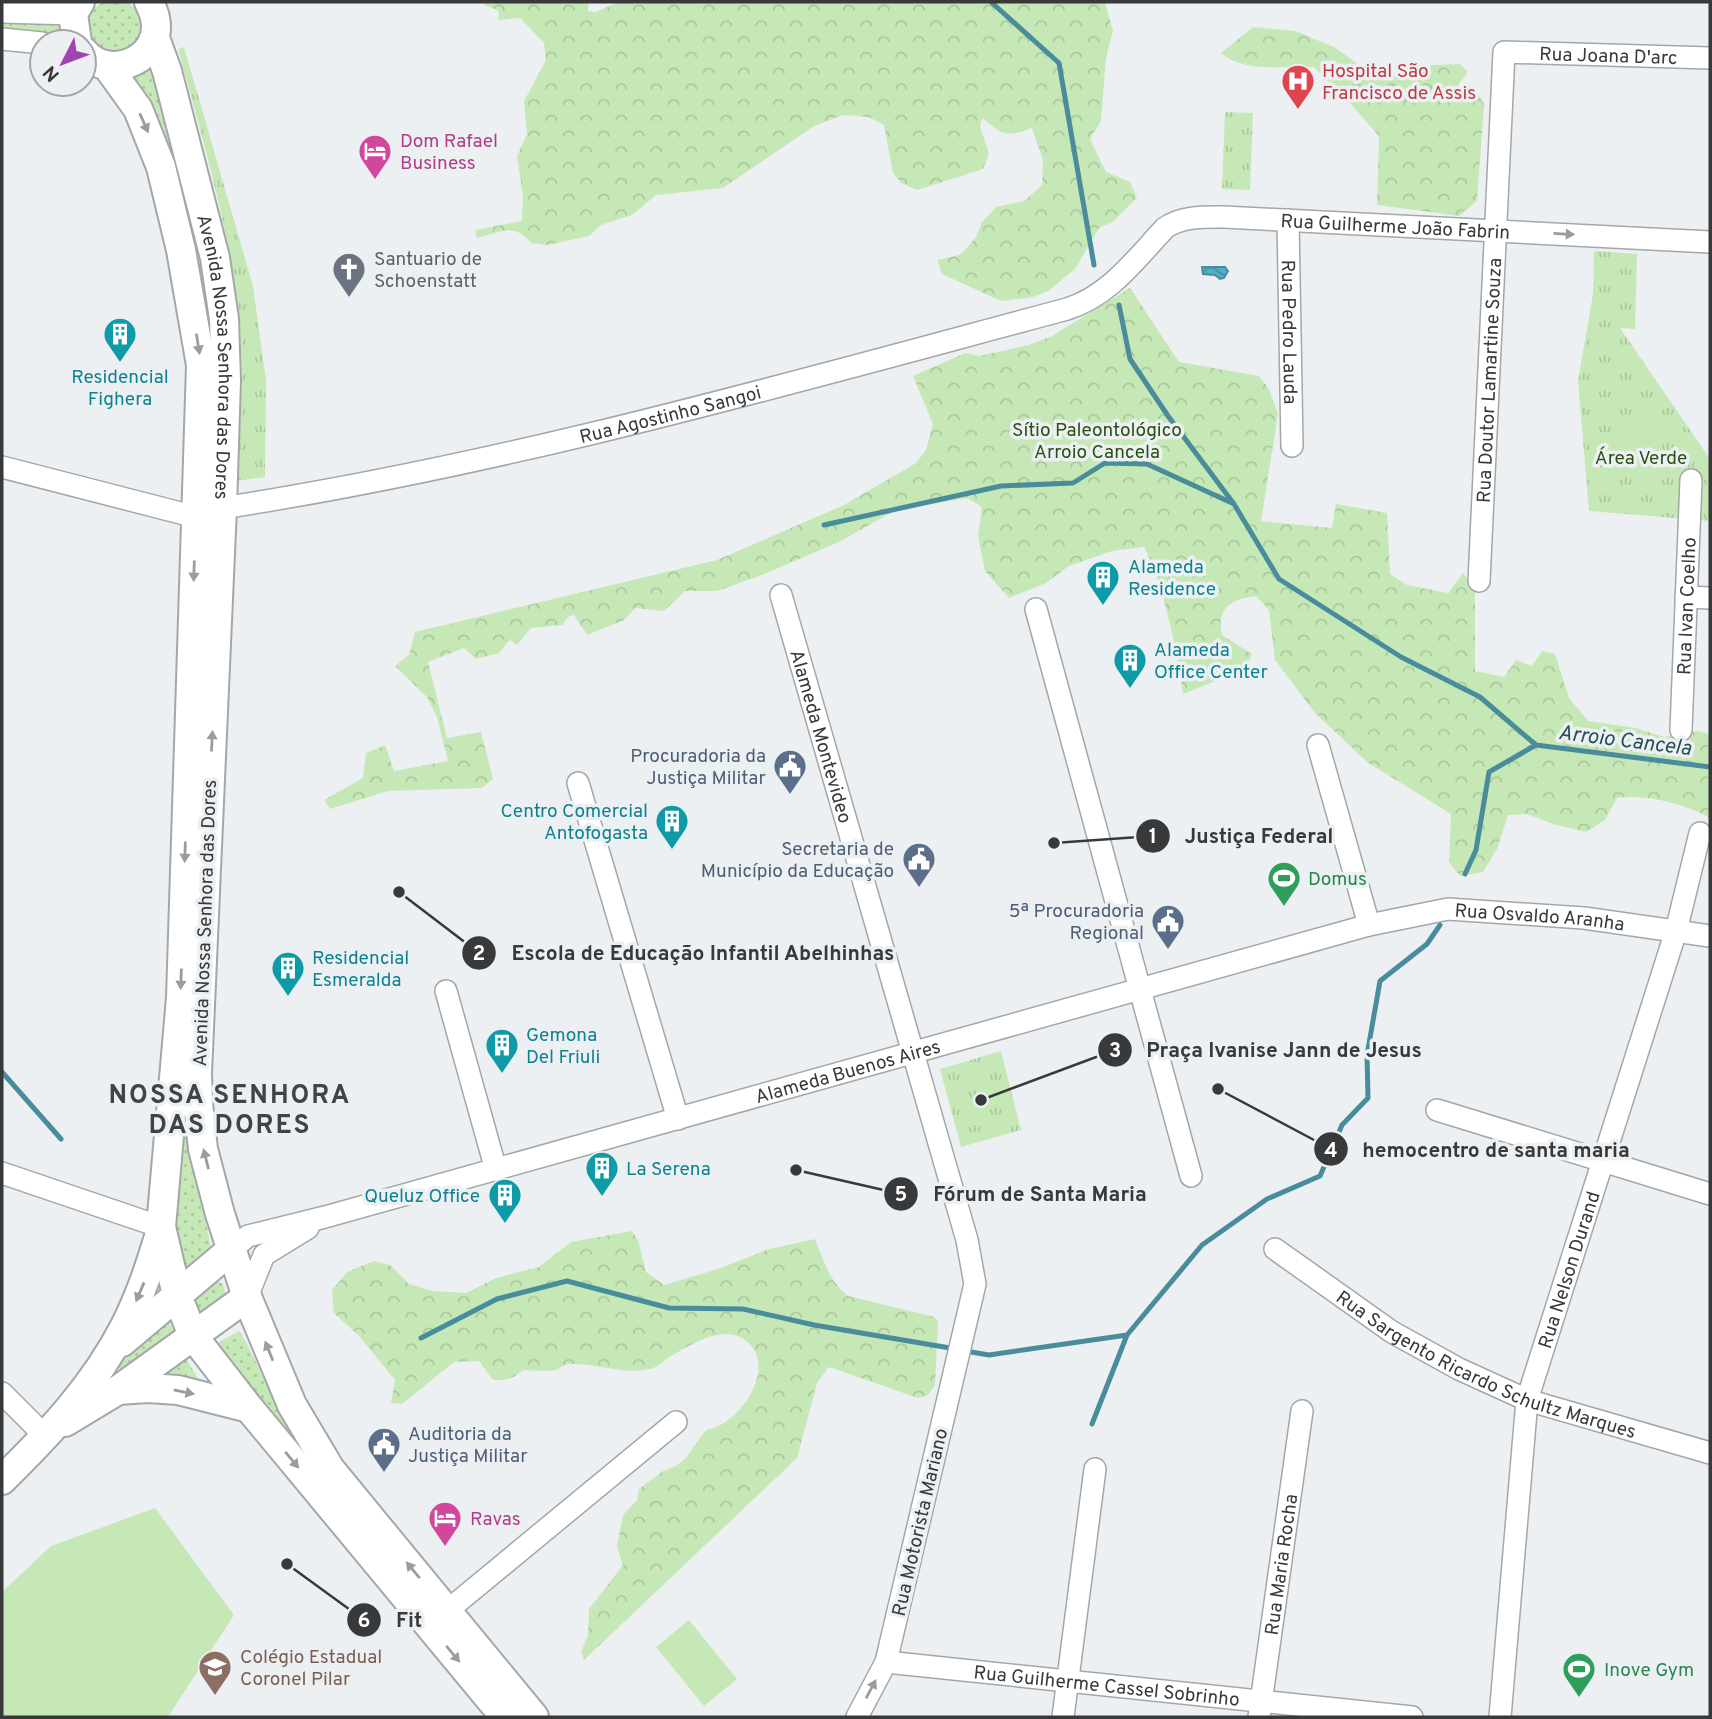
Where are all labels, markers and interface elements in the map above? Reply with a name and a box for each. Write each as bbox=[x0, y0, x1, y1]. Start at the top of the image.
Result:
north arrow bbox=[28, 28, 98, 98]
street label: Rua Joana D'arc bbox=[1539, 43, 1678, 71]
text: N bbox=[38, 60, 65, 86]
place label: Hospital São Francisco de Assis bbox=[1322, 60, 1476, 106]
hospital icon: Hospital São Francisco de Assis bbox=[1279, 62, 1317, 111]
one-way arrow bbox=[138, 113, 150, 133]
place label: Dom Rafael Business bbox=[400, 130, 498, 176]
hotel icon: Dom Rafael Business bbox=[356, 132, 394, 181]
street label: Rua Guilherme João Fabrin bbox=[1280, 210, 1511, 246]
street label: Avenida Nossa Senhora das Dores bbox=[190, 212, 236, 500]
one-way arrow bbox=[1553, 229, 1575, 240]
place label: Santuario de Schoenstatt bbox=[374, 248, 482, 294]
church icon: Santuario de Schoenstatt bbox=[330, 250, 368, 299]
street label: Rua Doutor Lamartine Souza bbox=[1473, 257, 1508, 503]
street label: Rua Pedro Lauda bbox=[1275, 259, 1301, 405]
building icon: Residencial Fighera bbox=[101, 315, 139, 364]
one-way arrow bbox=[192, 333, 203, 355]
place label: Residencial Fighera bbox=[71, 366, 169, 412]
street label: Rua Agostinho Sangoi bbox=[577, 381, 764, 450]
park label: Sítio Paleontológico Arroio Cancela bbox=[1012, 419, 1182, 465]
park label: Área Verde bbox=[1595, 446, 1687, 471]
street label: Rua Ivan Coelho bbox=[1673, 537, 1703, 676]
place label: Alameda Residence bbox=[1128, 556, 1216, 602]
building icon: Alameda Residence bbox=[1084, 558, 1122, 607]
one-way arrow bbox=[188, 560, 199, 582]
place label: Alameda Office Center bbox=[1154, 639, 1268, 685]
building icon: Alameda Office Center bbox=[1111, 641, 1149, 690]
street label: Alameda Montevideo bbox=[783, 647, 856, 827]
water label: Arroio Cancela bbox=[1557, 720, 1693, 763]
one-way arrow bbox=[207, 730, 218, 752]
place label: Procuradoria da Justiça Militar bbox=[630, 745, 767, 791]
public building icon: Procuradoria da Justiça Militar bbox=[771, 747, 809, 796]
street label: Avenida Nossa Senhora das Dores bbox=[189, 779, 223, 1067]
place label: Centro Comercial Antofogasta bbox=[500, 800, 648, 846]
building icon: Centro Comercial Antofogasta bbox=[653, 802, 691, 851]
callout: Justiça Federal bbox=[1135, 815, 1347, 857]
text: 1 bbox=[1149, 824, 1157, 851]
text: Justiça Federal bbox=[1185, 824, 1333, 851]
place label: Secretaria de Município da Educação bbox=[701, 838, 894, 884]
public building icon: Secretaria de Município da Educação bbox=[900, 840, 938, 889]
one-way arrow bbox=[179, 841, 191, 863]
sports icon: Domus bbox=[1265, 859, 1303, 908]
place label: Domus bbox=[1308, 868, 1367, 892]
street label: Rua Osvaldo Aranha bbox=[1454, 899, 1626, 938]
place label: 5ª Procuradoria Regional bbox=[1009, 900, 1144, 946]
public building icon: 5ª Procuradoria Regional bbox=[1149, 902, 1187, 951]
callout: Escola de Educação Infantil Abelhinhas bbox=[462, 932, 908, 974]
text: 2 bbox=[473, 941, 485, 968]
text: Escola de Educação Infantil Abelhinhas bbox=[512, 941, 894, 968]
place label: Residencial Esmeralda bbox=[312, 947, 409, 993]
building icon: Residencial Esmeralda bbox=[269, 949, 307, 998]
one-way arrow bbox=[176, 968, 187, 990]
place label: Gemona Del Friuli bbox=[526, 1024, 600, 1070]
building icon: Gemona Del Friuli bbox=[483, 1026, 521, 1075]
callout: Praça Ivanise Jann de Jesus bbox=[1098, 1029, 1436, 1071]
street label: Alameda Buenos Aires bbox=[753, 1035, 944, 1110]
text: 3 bbox=[1109, 1038, 1121, 1065]
text: Praça Ivanise Jann de Jesus bbox=[1146, 1038, 1422, 1065]
district label: NOSSA SENHORA DAS DORES bbox=[109, 1080, 351, 1143]
callout: hemocentro de santa maria bbox=[1313, 1128, 1644, 1170]
text: 4 bbox=[1324, 1138, 1338, 1165]
text: hemocentro de santa maria bbox=[1362, 1138, 1630, 1165]
one-way arrow bbox=[200, 1148, 211, 1170]
building icon: La Serena bbox=[583, 1149, 621, 1198]
place label: La Serena bbox=[626, 1158, 711, 1182]
callout: Fórum de Santa Maria bbox=[884, 1173, 1160, 1215]
building icon: Queluz Office bbox=[486, 1176, 524, 1225]
text: 5 bbox=[895, 1182, 907, 1209]
text: Fórum de Santa Maria bbox=[933, 1182, 1147, 1209]
place label: Queluz Office bbox=[364, 1185, 480, 1209]
street label: Rua Nelson Durand bbox=[1534, 1189, 1607, 1352]
one-way arrow bbox=[134, 1282, 145, 1303]
street label: Rua Sargento Ricardo Schultz Marques bbox=[1331, 1286, 1638, 1445]
one-way arrow bbox=[264, 1341, 275, 1362]
one-way arrow bbox=[173, 1386, 195, 1397]
place label: Auditoria da Justiça Militar bbox=[408, 1423, 528, 1469]
public building icon: Auditoria da Justiça Militar bbox=[365, 1425, 403, 1474]
street label: Rua Motorista Mariano bbox=[888, 1426, 954, 1619]
one-way arrow bbox=[285, 1451, 300, 1469]
street label: Rua Maria Rocha bbox=[1261, 1492, 1304, 1637]
hotel icon: Ravas bbox=[426, 1499, 464, 1548]
place label: Ravas bbox=[470, 1508, 521, 1532]
one-way arrow bbox=[406, 1562, 421, 1579]
callout: Fit bbox=[347, 1599, 436, 1641]
text: 6 bbox=[358, 1608, 370, 1635]
text: Fit bbox=[396, 1608, 422, 1635]
place label: Colégio Estadual Coronel Pilar bbox=[240, 1646, 382, 1692]
one-way arrow bbox=[445, 1646, 460, 1663]
school or university icon: Colégio Estadual Coronel Pilar bbox=[196, 1648, 234, 1697]
sports icon: Inove Gym bbox=[1560, 1650, 1598, 1699]
place label: Inove Gym bbox=[1604, 1659, 1694, 1683]
street label: Rua Guilherme Cassel Sobrinho bbox=[972, 1661, 1241, 1713]
one-way arrow bbox=[865, 1680, 877, 1699]

